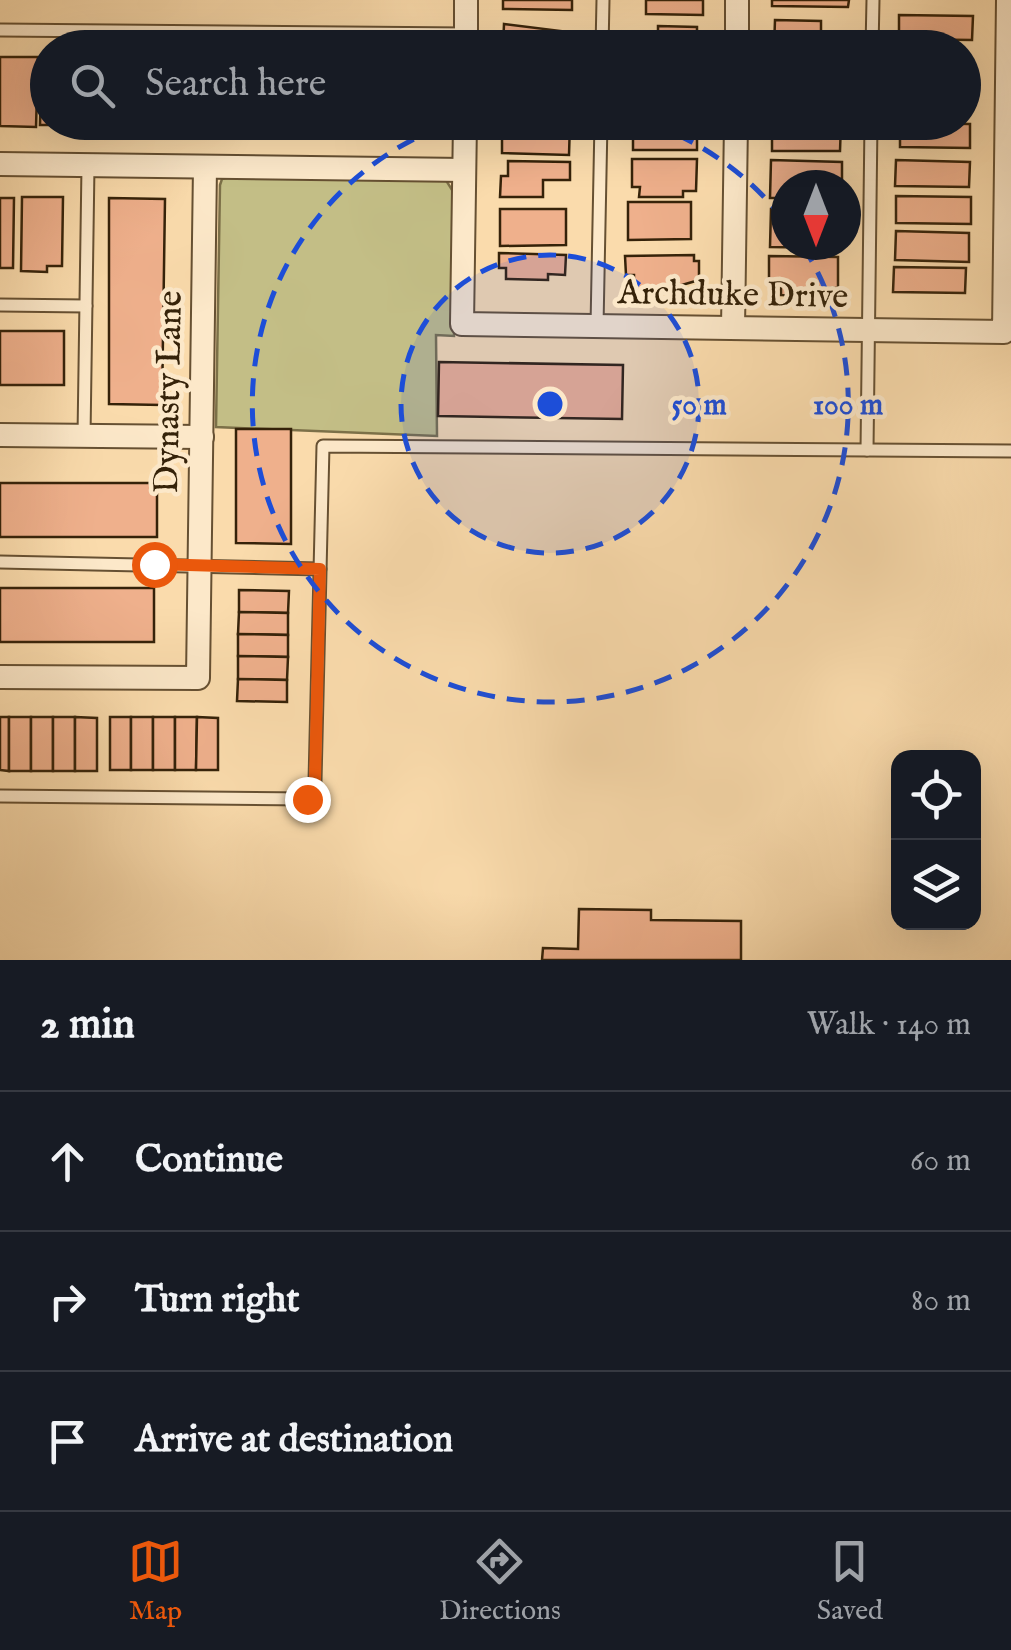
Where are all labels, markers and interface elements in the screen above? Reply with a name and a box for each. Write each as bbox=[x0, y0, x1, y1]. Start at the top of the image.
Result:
search box bbox=[30, 30, 981, 140]
icon: search bbox=[65, 58, 120, 113]
text: Search here bbox=[145, 61, 326, 109]
north arrow bbox=[771, 170, 861, 260]
street label: Archduke Drive bbox=[616, 271, 849, 320]
street label: Dynasty Lane bbox=[145, 290, 194, 494]
centre of rings bbox=[532, 386, 568, 422]
text: 50 m bbox=[671, 387, 727, 425]
text: 100 m bbox=[813, 387, 883, 425]
route start bbox=[132, 542, 178, 588]
map controls bbox=[891, 750, 981, 930]
button: locate bbox=[891, 750, 981, 840]
route end bbox=[285, 777, 331, 823]
button: layers bbox=[891, 840, 981, 930]
text: 2 min bbox=[40, 999, 135, 1052]
text: Walk · 140 m bbox=[807, 1005, 971, 1046]
icon: ahead bbox=[40, 1134, 95, 1189]
text: Continue bbox=[135, 1137, 283, 1185]
text: 60 m bbox=[910, 1141, 971, 1182]
icon: right bbox=[40, 1274, 95, 1329]
text: Turn right bbox=[135, 1277, 299, 1325]
text: 80 m bbox=[911, 1281, 971, 1322]
icon: arrive bbox=[40, 1414, 95, 1469]
text: Arrive at destination bbox=[135, 1417, 453, 1465]
tab: Map bbox=[128, 1534, 183, 1629]
tab: Directions bbox=[439, 1534, 561, 1629]
tab: Saved bbox=[817, 1534, 883, 1629]

